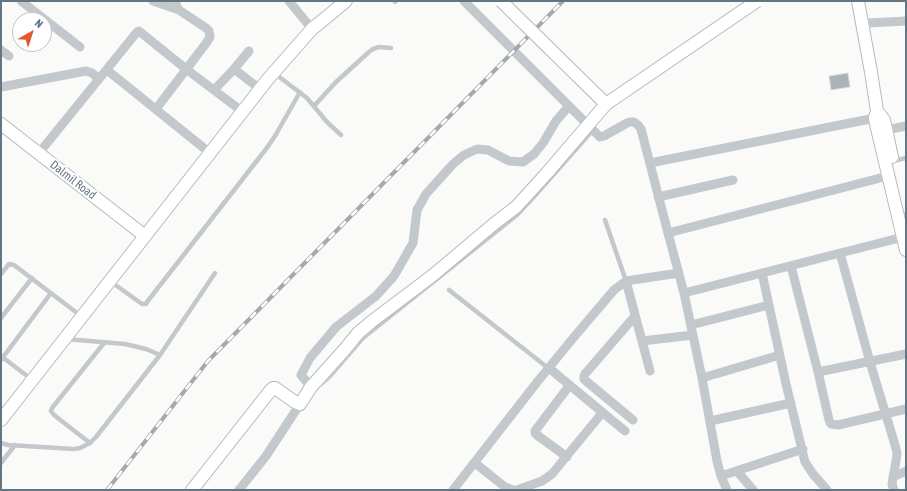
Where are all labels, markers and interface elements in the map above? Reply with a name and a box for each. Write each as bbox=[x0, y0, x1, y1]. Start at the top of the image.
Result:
north arrow bbox=[12, 12, 52, 52]
text: N bbox=[33, 17, 45, 30]
street label: Dalmil Road bbox=[47, 158, 99, 202]

